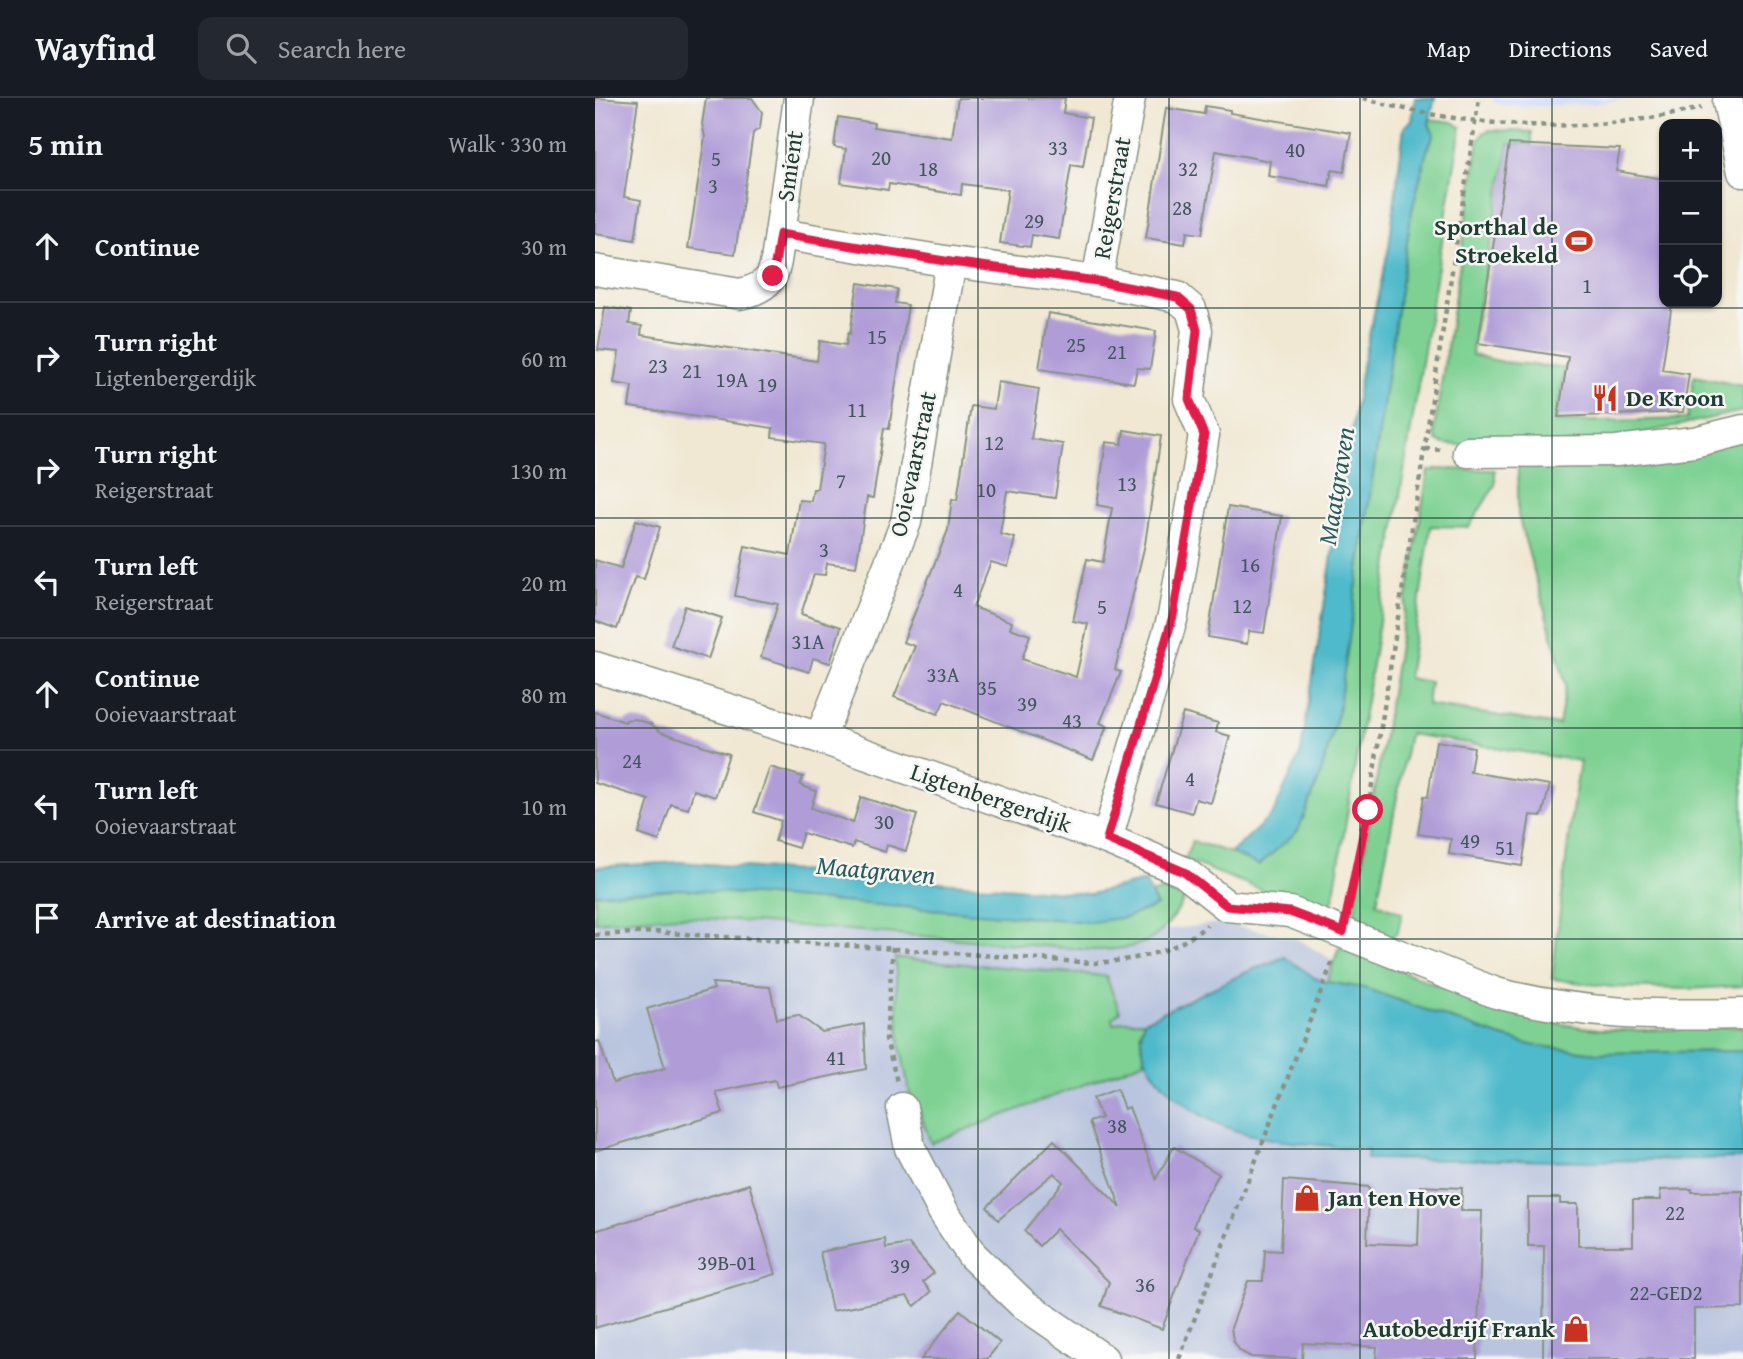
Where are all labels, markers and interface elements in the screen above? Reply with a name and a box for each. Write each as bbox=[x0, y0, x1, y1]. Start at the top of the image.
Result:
search box bbox=[198, 17, 688, 80]
text: Wayfind bbox=[35, 24, 156, 72]
icon: search bbox=[222, 29, 260, 67]
text: Search here bbox=[278, 29, 406, 68]
text: Map bbox=[1427, 31, 1471, 66]
text: Directions bbox=[1509, 31, 1612, 66]
text: Saved bbox=[1650, 31, 1708, 66]
map controls bbox=[1659, 119, 1722, 308]
button: + bbox=[1659, 119, 1722, 182]
text: 5 min bbox=[28, 122, 103, 166]
text: Walk · 330 m bbox=[448, 127, 567, 160]
street label: Smient bbox=[767, 128, 812, 204]
house number: 33 bbox=[1048, 132, 1068, 163]
street label: Reigerstraat bbox=[1084, 133, 1140, 262]
house number: 40 bbox=[1285, 134, 1305, 165]
house number: 20 bbox=[871, 142, 891, 173]
house number: 5 bbox=[711, 143, 721, 174]
house number: 18 bbox=[918, 153, 938, 184]
house number: 32 bbox=[1178, 153, 1198, 184]
house number: 3 bbox=[708, 170, 718, 201]
button: − bbox=[1659, 182, 1722, 245]
house number: 28 bbox=[1172, 192, 1192, 223]
house number: 29 bbox=[1024, 205, 1044, 236]
place label: Sporthal de Stroekeld bbox=[1434, 209, 1558, 272]
sports icon: Sporthal de Stroekeld bbox=[1564, 226, 1594, 256]
icon: ahead bbox=[28, 227, 66, 265]
text: Continue bbox=[95, 227, 200, 266]
text: 30 m bbox=[521, 230, 567, 263]
button: locate bbox=[1659, 245, 1722, 308]
route end bbox=[757, 260, 788, 291]
house number: 1 bbox=[1582, 270, 1592, 301]
house number: 15 bbox=[867, 321, 887, 352]
text: Turn right bbox=[95, 322, 217, 361]
house number: 25 bbox=[1066, 329, 1086, 360]
house number: 21 bbox=[1107, 336, 1127, 367]
icon: right bbox=[28, 339, 66, 377]
text: 60 m bbox=[521, 342, 567, 375]
house number: 23 bbox=[648, 350, 668, 381]
house number: 21 bbox=[682, 355, 702, 386]
text: Ligtenbergerdijk bbox=[95, 361, 256, 394]
house number: 19A bbox=[716, 364, 749, 395]
house number: 19 bbox=[757, 369, 777, 400]
place label: De Kroon bbox=[1626, 380, 1724, 415]
restaurant icon: De Kroon bbox=[1590, 383, 1620, 413]
street label: Ooievaarstraat bbox=[880, 388, 945, 540]
house number: 11 bbox=[847, 394, 867, 425]
water label: Maatgraven bbox=[1307, 424, 1364, 548]
house number: 12 bbox=[984, 427, 1004, 458]
text: Turn right bbox=[95, 434, 217, 473]
icon: right bbox=[28, 451, 66, 489]
text: 130 m bbox=[510, 454, 567, 487]
house number: 7 bbox=[836, 465, 846, 496]
house number: 13 bbox=[1117, 468, 1137, 499]
text: Reigerstraat bbox=[95, 473, 214, 506]
house number: 10 bbox=[976, 474, 996, 505]
house number: 3 bbox=[819, 534, 829, 565]
text: Turn left bbox=[95, 546, 198, 585]
house number: 16 bbox=[1240, 549, 1260, 580]
icon: left bbox=[28, 563, 66, 601]
text: 20 m bbox=[521, 566, 567, 599]
house number: 4 bbox=[953, 574, 963, 605]
text: Reigerstraat bbox=[95, 585, 214, 618]
house number: 12 bbox=[1232, 590, 1252, 621]
house number: 5 bbox=[1097, 591, 1107, 622]
house number: 31A bbox=[792, 626, 825, 657]
text: Continue bbox=[95, 658, 200, 697]
house number: 33A bbox=[927, 659, 960, 690]
house number: 35 bbox=[977, 672, 997, 703]
icon: ahead bbox=[28, 675, 66, 713]
text: 80 m bbox=[521, 678, 567, 711]
house number: 39 bbox=[1017, 688, 1037, 719]
text: Ooievaarstraat bbox=[95, 697, 237, 730]
house number: 43 bbox=[1062, 705, 1082, 736]
house number: 24 bbox=[622, 745, 642, 776]
street label: Ligtenbergerdijk bbox=[906, 754, 1077, 842]
house number: 4 bbox=[1185, 763, 1195, 794]
text: Turn left bbox=[95, 770, 198, 809]
icon: left bbox=[28, 787, 66, 825]
text: 10 m bbox=[521, 790, 567, 823]
route start bbox=[1352, 794, 1383, 825]
house number: 30 bbox=[874, 806, 894, 837]
text: Ooievaarstraat bbox=[95, 809, 237, 842]
house number: 49 bbox=[1460, 825, 1480, 856]
house number: 51 bbox=[1495, 832, 1515, 863]
water label: Maatgraven bbox=[815, 845, 937, 894]
icon: arrive bbox=[28, 899, 66, 937]
text: Arrive at destination bbox=[95, 899, 336, 938]
house number: 41 bbox=[826, 1042, 846, 1073]
house number: 38 bbox=[1107, 1110, 1127, 1141]
place label: Jan ten Hove bbox=[1324, 1180, 1461, 1215]
shop icon: Jan ten Hove bbox=[1292, 1183, 1322, 1213]
house number: 22 bbox=[1665, 1197, 1685, 1228]
house number: 39B-01 bbox=[697, 1247, 757, 1278]
house number: 39 bbox=[890, 1250, 910, 1281]
house number: 36 bbox=[1135, 1269, 1155, 1300]
house number: 22-GED2 bbox=[1629, 1277, 1703, 1308]
place label: Autobedrijf Frank bbox=[1363, 1311, 1555, 1346]
shop icon: Autobedrijf Frank bbox=[1561, 1314, 1591, 1344]

